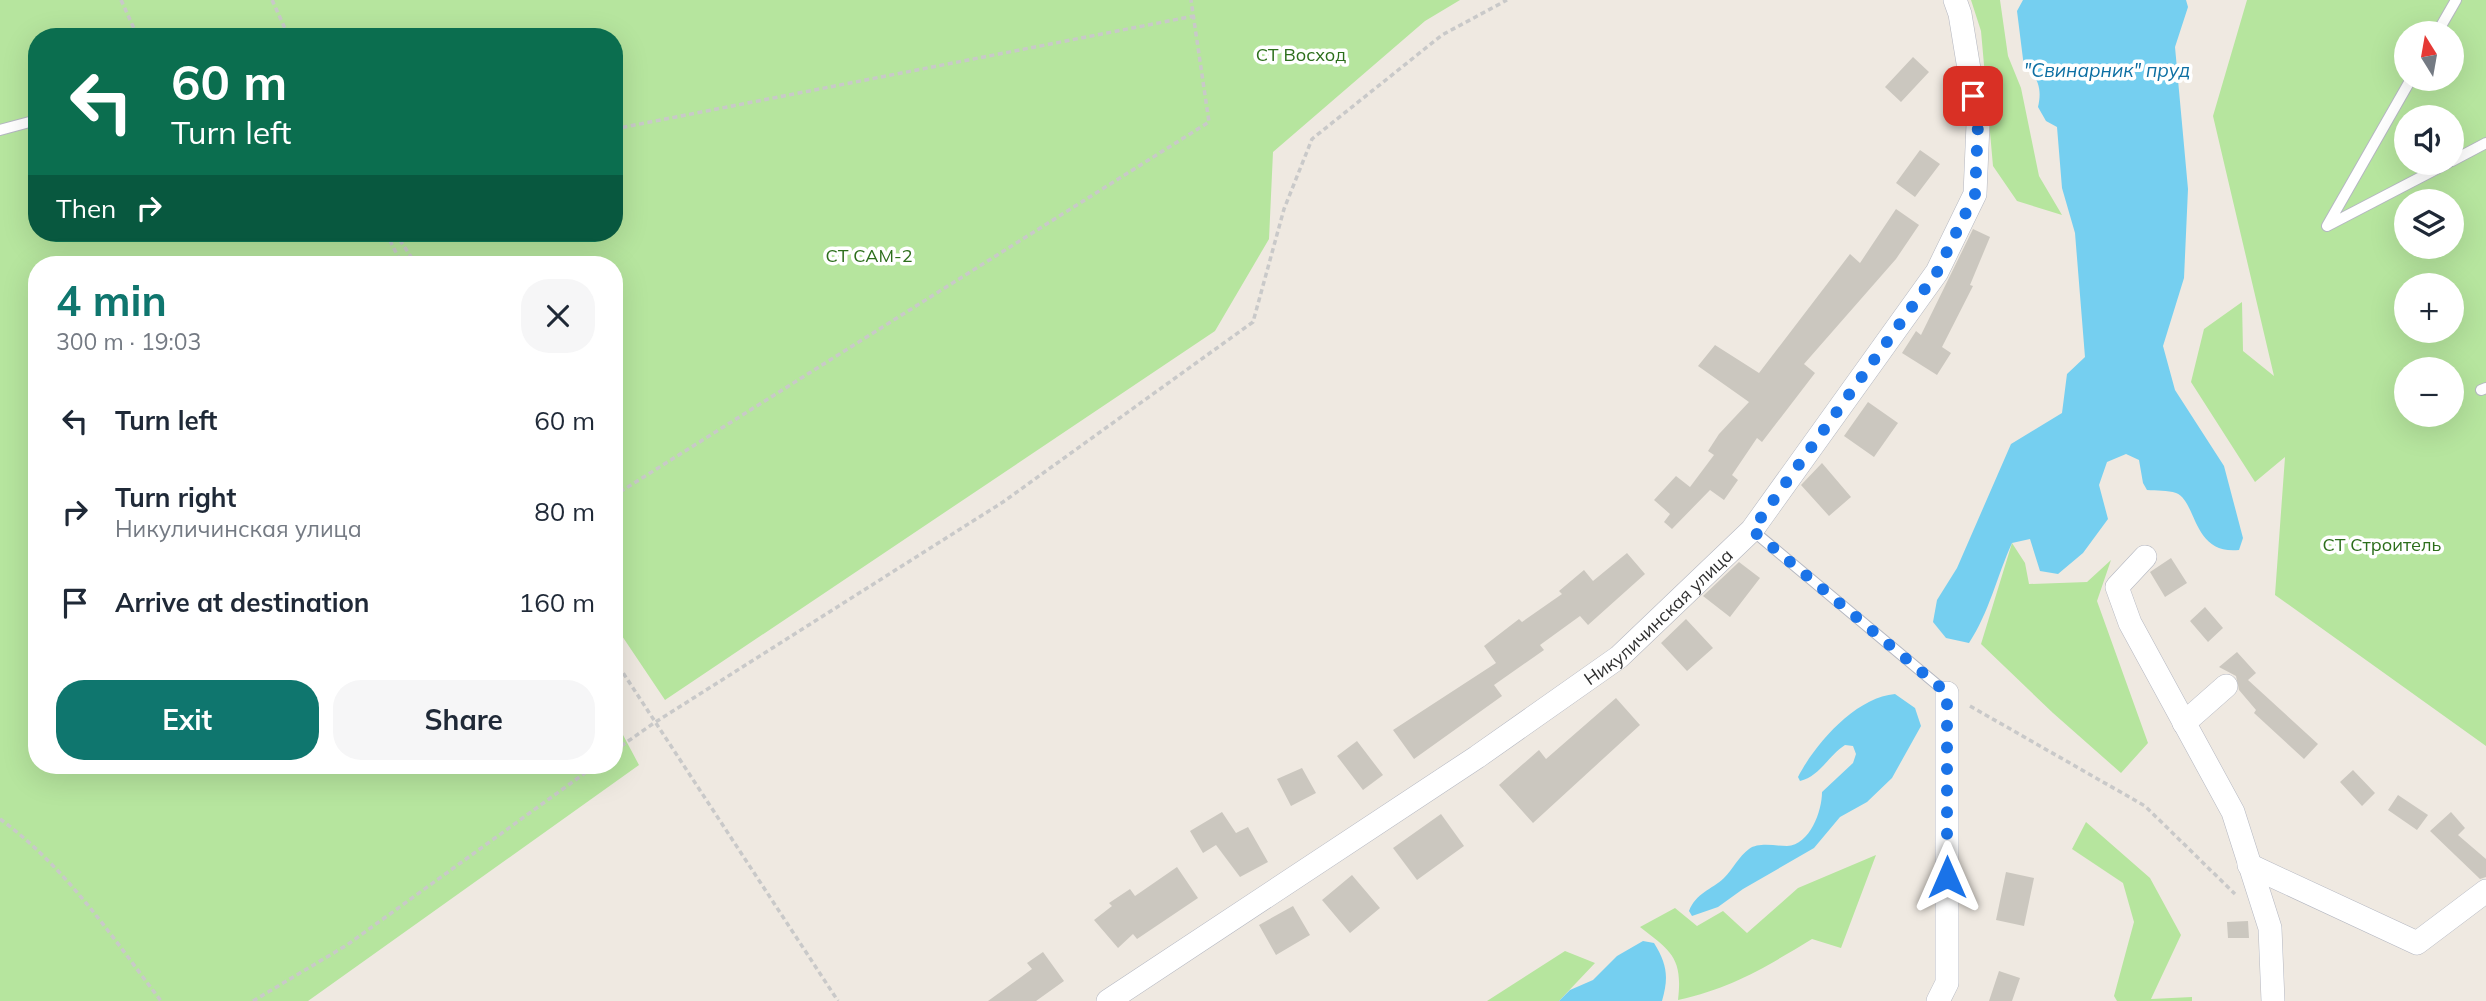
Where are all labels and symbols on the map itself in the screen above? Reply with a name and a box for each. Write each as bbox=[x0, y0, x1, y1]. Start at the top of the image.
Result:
north arrow bbox=[2394, 21, 2464, 91]
park label: СТ Восход bbox=[1256, 43, 1346, 66]
water label: "Свинарник" пруд bbox=[2024, 58, 2190, 82]
pin bbox=[1943, 66, 2003, 126]
park label: СТ САМ-2 bbox=[826, 244, 912, 267]
park label: СТ Строитель bbox=[2323, 533, 2442, 556]
street label: Никуличинская улица bbox=[1579, 543, 1737, 690]
position arrow bbox=[1910, 840, 1984, 914]

